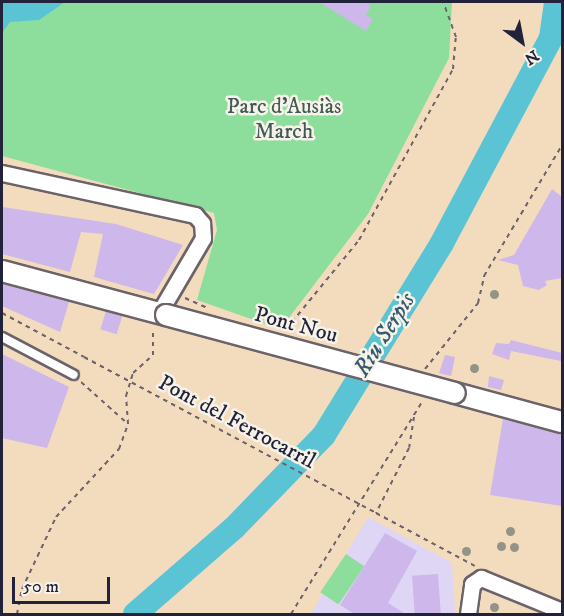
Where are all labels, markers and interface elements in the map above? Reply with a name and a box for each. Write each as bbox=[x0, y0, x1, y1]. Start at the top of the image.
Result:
north arrow bbox=[492, 12, 552, 72]
text: N bbox=[521, 45, 542, 69]
park label: Parc d'Ausiàs March bbox=[227, 93, 341, 144]
water label: Riu Serpis bbox=[348, 288, 422, 382]
street label: Pont Nou bbox=[251, 301, 341, 349]
street label: Pont del Ferrocarril bbox=[154, 369, 320, 475]
scale bar bbox=[15, 565, 112, 603]
text: 50 m bbox=[23, 576, 59, 598]

